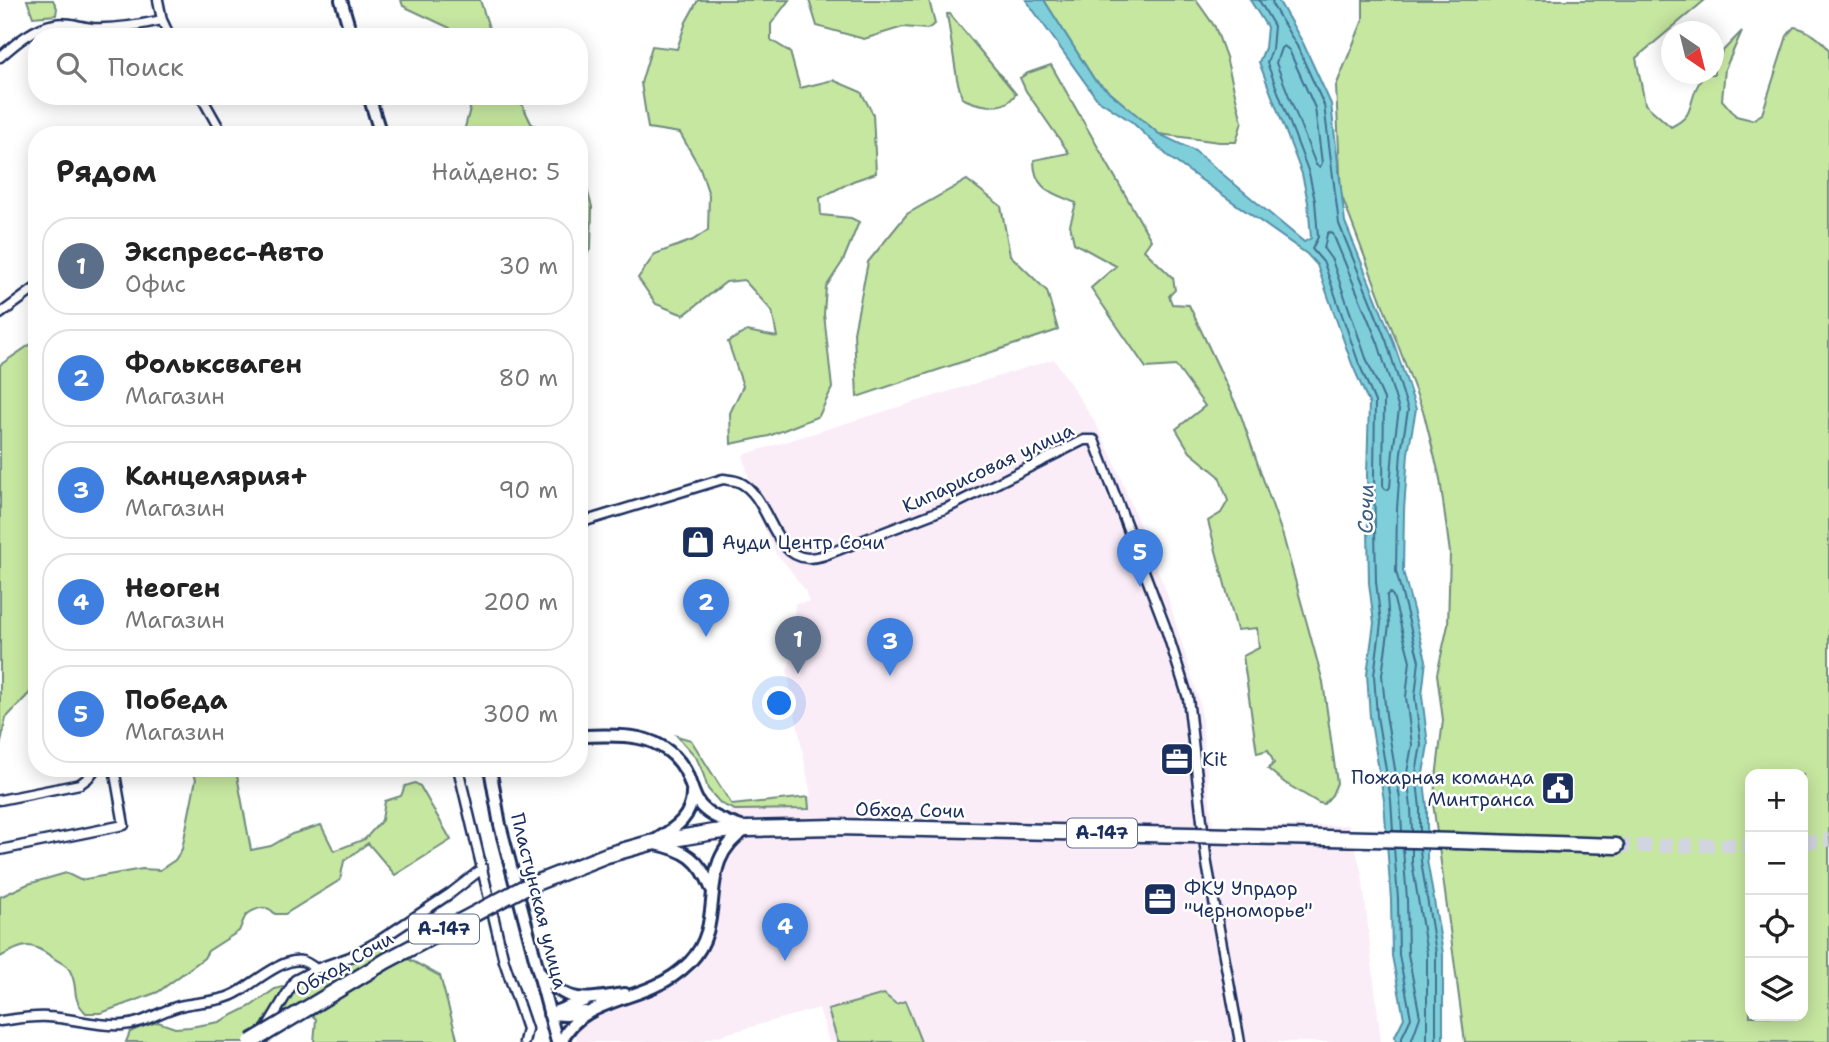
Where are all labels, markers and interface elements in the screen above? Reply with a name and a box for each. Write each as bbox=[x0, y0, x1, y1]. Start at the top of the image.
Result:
north arrow bbox=[1661, 21, 1724, 84]
search box bbox=[28, 28, 588, 105]
icon: search bbox=[52, 48, 90, 86]
text: Поиск bbox=[108, 49, 184, 84]
text: Рядом bbox=[56, 151, 156, 192]
text: Найдено: 5 bbox=[432, 157, 560, 187]
text: Экспресс-Авто bbox=[125, 234, 324, 269]
text: 1 bbox=[76, 251, 86, 281]
text: 30 m bbox=[499, 251, 558, 281]
text: Офис bbox=[125, 269, 186, 299]
text: Фольксваген bbox=[125, 346, 302, 381]
text: 2 bbox=[73, 363, 89, 393]
text: 80 m bbox=[499, 363, 558, 393]
text: Магазин bbox=[125, 381, 225, 411]
street label: Кипарисовая улица bbox=[898, 417, 1078, 519]
text: Канцелярия+ bbox=[125, 458, 308, 493]
text: 3 bbox=[73, 475, 89, 505]
text: 90 m bbox=[498, 475, 558, 505]
water label: Сочи bbox=[1352, 484, 1380, 534]
text: Магазин bbox=[125, 493, 225, 523]
shop icon: Ауди Центр Сочи bbox=[679, 523, 717, 561]
pin: 5 bbox=[1117, 529, 1163, 587]
place label: Ауди Центр Сочи bbox=[722, 530, 885, 555]
text: Неоген bbox=[125, 570, 220, 605]
pin: 2 bbox=[683, 579, 729, 637]
text: 4 bbox=[73, 587, 89, 617]
text: 200 m bbox=[483, 587, 558, 617]
text: Магазин bbox=[125, 605, 225, 635]
pin: 1 bbox=[775, 616, 821, 674]
pin: 3 bbox=[867, 618, 913, 676]
text: Победа bbox=[125, 682, 227, 717]
your location bbox=[762, 686, 796, 720]
text: 5 bbox=[74, 699, 88, 729]
text: 300 m bbox=[483, 699, 558, 729]
text: Магазин bbox=[125, 717, 225, 747]
office icon: Kit bbox=[1158, 740, 1196, 778]
place label: Kit bbox=[1202, 747, 1228, 772]
place label: Пожарная команда Минтранса bbox=[1351, 765, 1534, 812]
public building icon: Пожарная команда Минтранса bbox=[1539, 769, 1577, 807]
map controls bbox=[1745, 769, 1808, 1021]
button: + bbox=[1745, 769, 1808, 832]
street label: Обход Сочи bbox=[855, 797, 965, 823]
street label: Пластунская улица bbox=[505, 810, 573, 992]
road number: А-147 bbox=[1067, 818, 1137, 848]
button: − bbox=[1745, 832, 1808, 895]
place label: ФКУ Упрдор "Черноморье" bbox=[1184, 876, 1313, 923]
office icon: ФКУ Упрдор "Черноморье" bbox=[1141, 880, 1179, 918]
button: locate bbox=[1745, 895, 1808, 958]
pin: 4 bbox=[762, 903, 808, 961]
road number: А-147 bbox=[409, 914, 479, 944]
street label: Обход Сочи bbox=[290, 926, 398, 1002]
button: layers bbox=[1745, 958, 1808, 1021]

